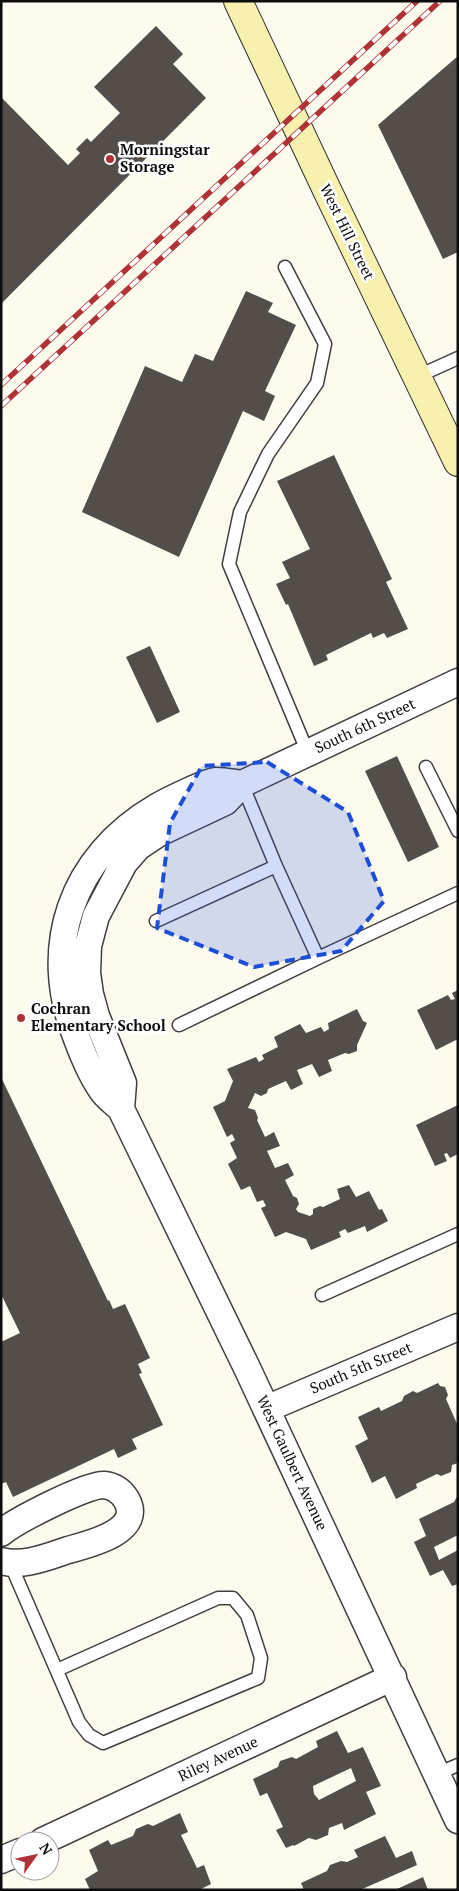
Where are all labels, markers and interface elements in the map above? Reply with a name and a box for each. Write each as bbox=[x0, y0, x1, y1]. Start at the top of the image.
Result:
place label: Morningstar Storage bbox=[120, 139, 210, 176]
marker: Morningstar Storage bbox=[104, 153, 116, 165]
street label: West Hill Street bbox=[316, 180, 380, 283]
street label: South 6th Street bbox=[311, 693, 419, 757]
place label: Cochran Elementary School bbox=[31, 998, 166, 1035]
marker: Cochran Elementary School bbox=[15, 1012, 27, 1024]
street label: South 5th Street bbox=[307, 1336, 415, 1398]
street label: West Gaulbert Avenue bbox=[253, 1392, 333, 1533]
street label: Riley Avenue bbox=[174, 1731, 261, 1785]
north arrow bbox=[10, 1831, 60, 1881]
text: N bbox=[35, 1839, 57, 1859]

